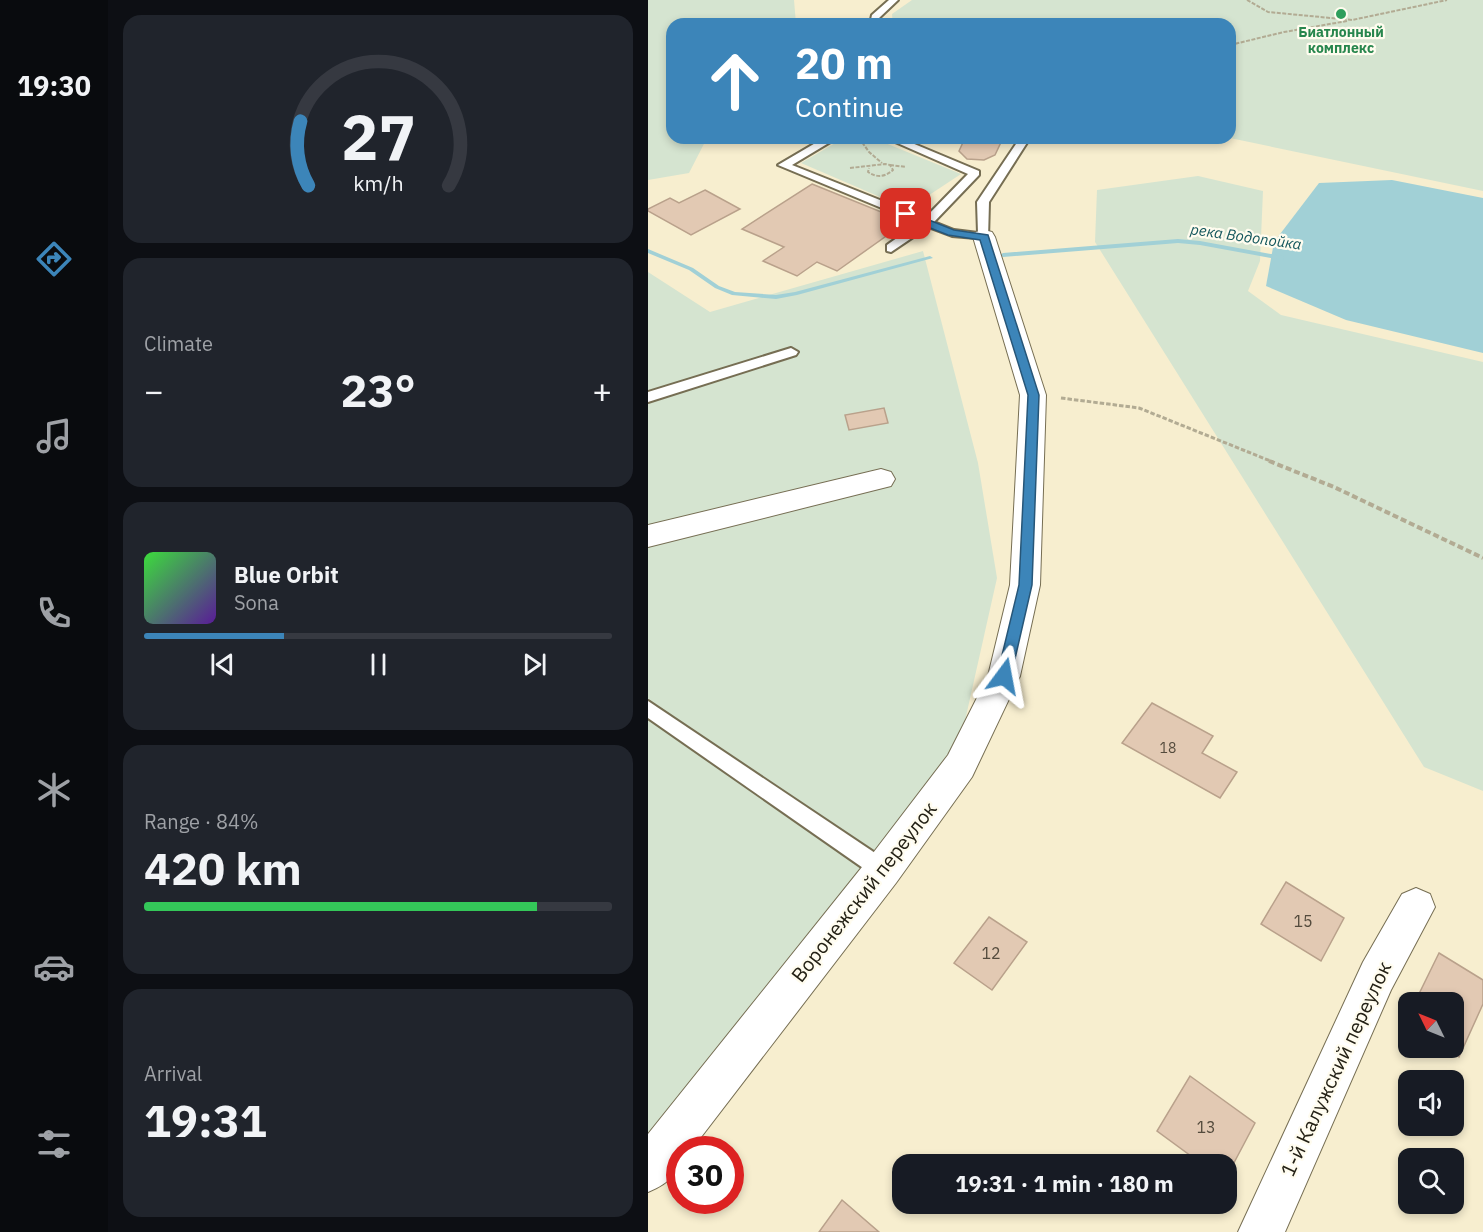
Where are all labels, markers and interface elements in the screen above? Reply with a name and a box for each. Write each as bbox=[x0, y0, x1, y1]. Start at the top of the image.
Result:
marker: Биатлонный комплекс bbox=[1334, 7, 1348, 21]
place label: Биатлонный комплекс bbox=[1298, 23, 1384, 57]
text: 20 m bbox=[795, 36, 893, 91]
icon: ahead bbox=[696, 42, 774, 120]
text: 19:30 bbox=[17, 68, 91, 103]
text: Continue bbox=[795, 89, 904, 124]
text: 27 bbox=[341, 96, 415, 177]
text: km/h bbox=[353, 170, 403, 198]
pin bbox=[880, 188, 931, 239]
icon: arrive bbox=[889, 197, 922, 230]
water label: река Водопойка bbox=[1188, 219, 1303, 254]
icon: directions bbox=[33, 238, 75, 280]
text: Climate bbox=[144, 330, 213, 357]
text: 23° bbox=[340, 361, 416, 419]
text: − bbox=[144, 369, 164, 412]
text: + bbox=[592, 369, 612, 412]
icon: music bbox=[33, 415, 75, 457]
text: Blue Orbit bbox=[234, 560, 339, 589]
text: Sona bbox=[234, 589, 279, 616]
icon: phone bbox=[33, 592, 75, 634]
position arrow bbox=[972, 644, 1036, 708]
icon: previous bbox=[206, 648, 239, 681]
icon: pause bbox=[362, 648, 395, 681]
icon: next bbox=[518, 648, 551, 681]
house number: 18 bbox=[1160, 739, 1176, 757]
icon: climate bbox=[33, 769, 75, 811]
street label: Воронежский переулок bbox=[785, 796, 943, 987]
text: Range · 84% bbox=[144, 808, 259, 835]
text: 420 km bbox=[144, 839, 302, 897]
house number: 15 bbox=[1293, 911, 1313, 931]
house number: 12 bbox=[981, 943, 1001, 963]
icon: car bbox=[33, 946, 75, 988]
street label: 1-й Калужский переулок bbox=[1274, 957, 1397, 1181]
north arrow bbox=[1398, 992, 1464, 1058]
map controls bbox=[1398, 992, 1464, 1214]
text: Arrival bbox=[144, 1060, 202, 1087]
button: sound bbox=[1398, 1070, 1464, 1136]
text: 19:31 bbox=[144, 1091, 267, 1149]
house number: 13 bbox=[1196, 1117, 1216, 1137]
icon: filters bbox=[33, 1123, 75, 1165]
speed limit sign: 30 bbox=[666, 1136, 744, 1214]
button: search bbox=[1398, 1148, 1464, 1214]
text: 19:31 · 1 min · 180 m bbox=[955, 1169, 1174, 1198]

